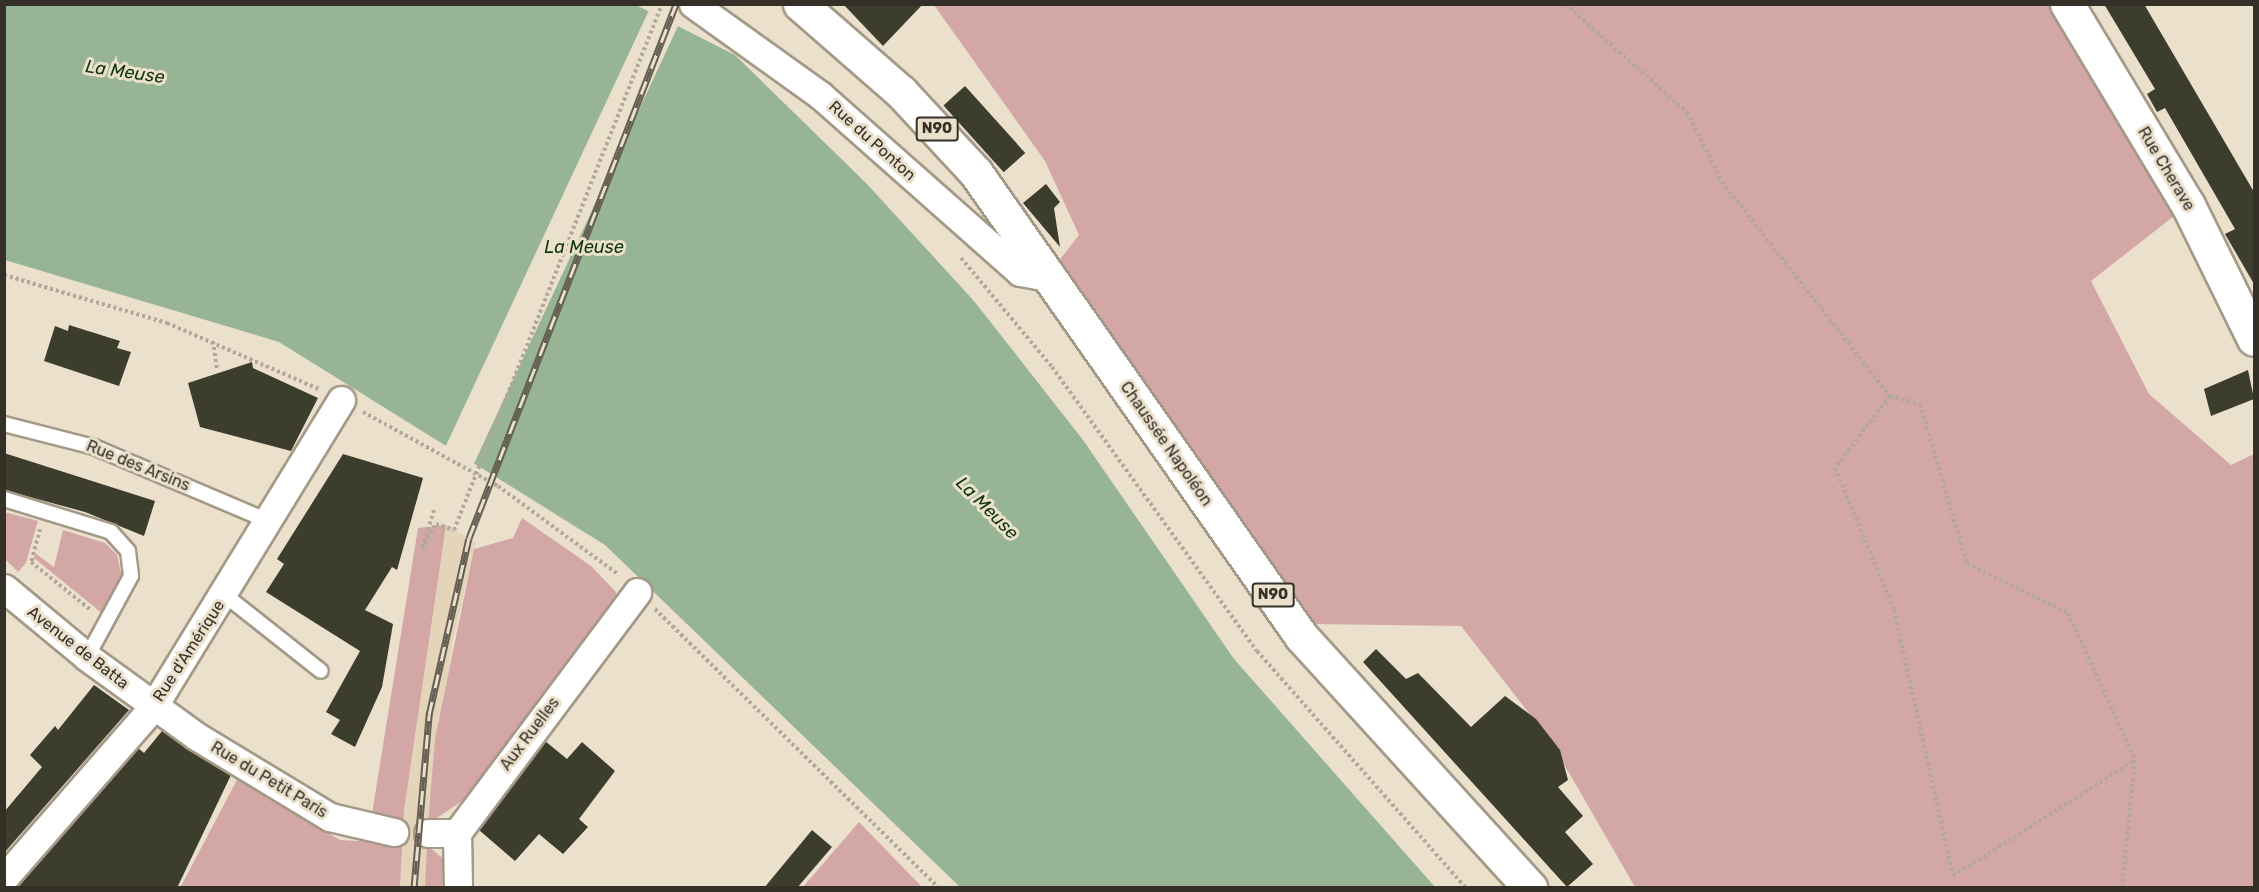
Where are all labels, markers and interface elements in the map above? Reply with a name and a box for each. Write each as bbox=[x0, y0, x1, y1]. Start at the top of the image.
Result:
water label: La Meuse bbox=[84, 56, 166, 88]
street label: Rue du Ponton bbox=[825, 97, 919, 185]
road number: N90 bbox=[914, 117, 960, 141]
street label: Rue Cherave bbox=[2133, 124, 2199, 214]
water label: La Meuse bbox=[544, 236, 624, 258]
street label: Chaussée Napoléon bbox=[1116, 378, 1216, 510]
street label: Rue des Arsins bbox=[83, 436, 193, 496]
water label: La Meuse bbox=[951, 472, 1023, 544]
road number: N90 bbox=[1250, 583, 1296, 607]
street label: Rue d'Amérique bbox=[149, 597, 229, 705]
street label: Avenue de Batta bbox=[24, 603, 132, 693]
street label: Aux Ruelles bbox=[496, 694, 564, 774]
street label: Rue du Petit Paris bbox=[207, 738, 331, 822]

